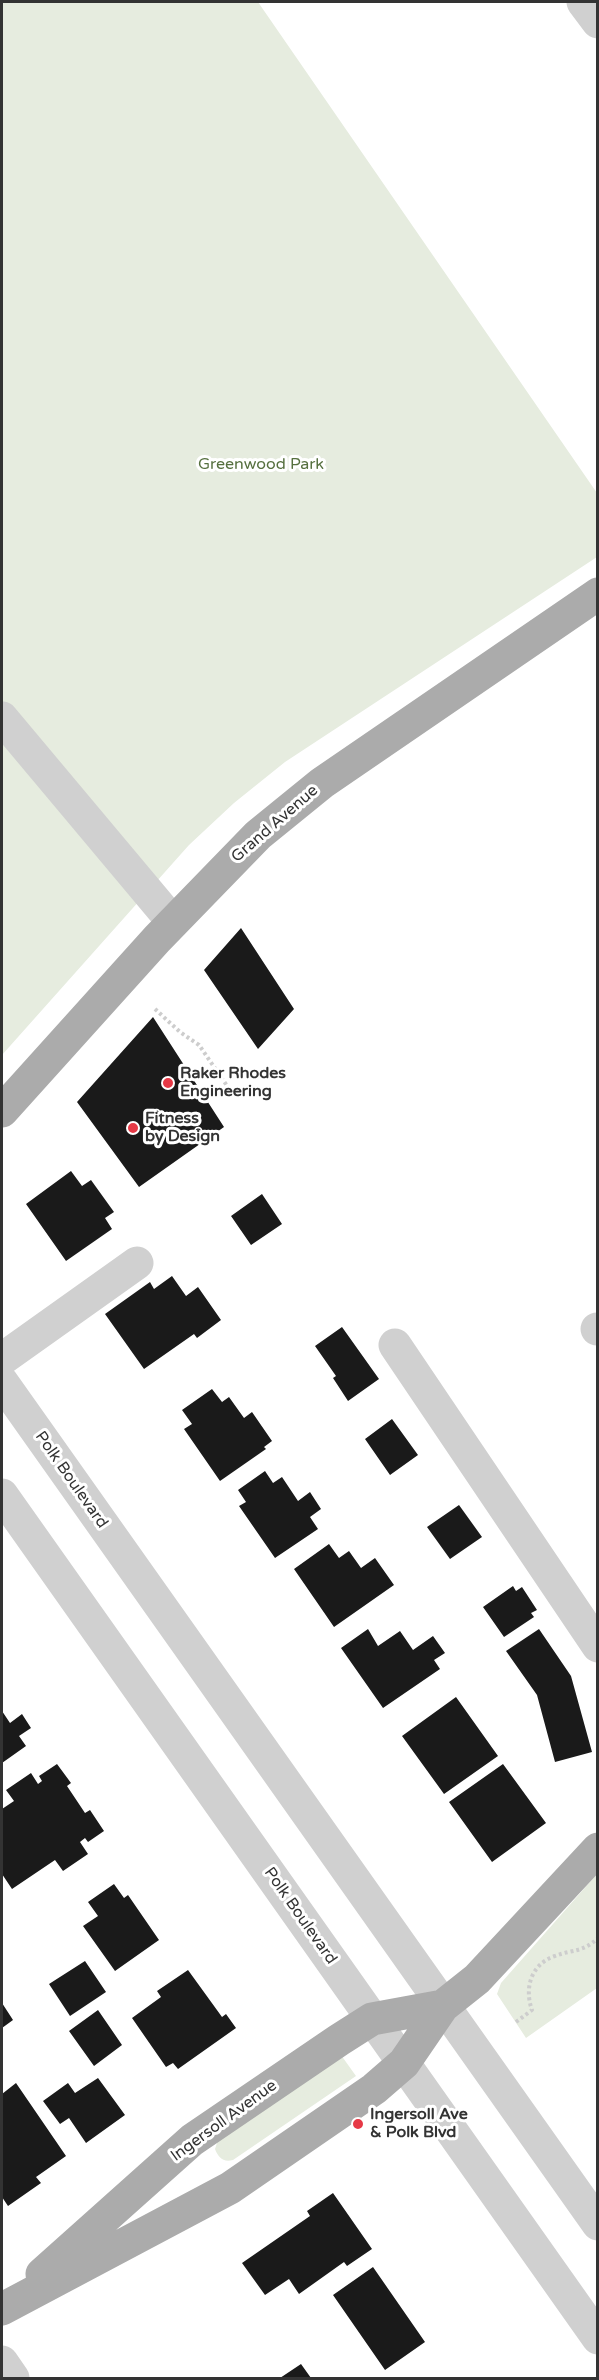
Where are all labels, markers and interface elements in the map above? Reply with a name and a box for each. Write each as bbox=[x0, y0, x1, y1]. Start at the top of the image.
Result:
park label: Greenwood Park bbox=[198, 455, 324, 475]
street label: Grand Avenue bbox=[228, 781, 322, 867]
place label: Raker Rhodes Engineering bbox=[180, 1064, 286, 1102]
marker: Raker Rhodes Engineering bbox=[161, 1076, 175, 1090]
place label: Fitness by Design bbox=[145, 1109, 220, 1147]
marker: Fitness by Design bbox=[126, 1121, 140, 1135]
street label: Polk Boulevard bbox=[30, 1428, 112, 1532]
street label: Polk Boulevard bbox=[259, 1864, 341, 1968]
street label: Ingersoll Avenue bbox=[167, 2076, 281, 2166]
place label: Ingersoll Ave & Polk Blvd bbox=[370, 2105, 468, 2143]
marker: Ingersoll Ave & Polk Blvd bbox=[351, 2117, 365, 2131]

